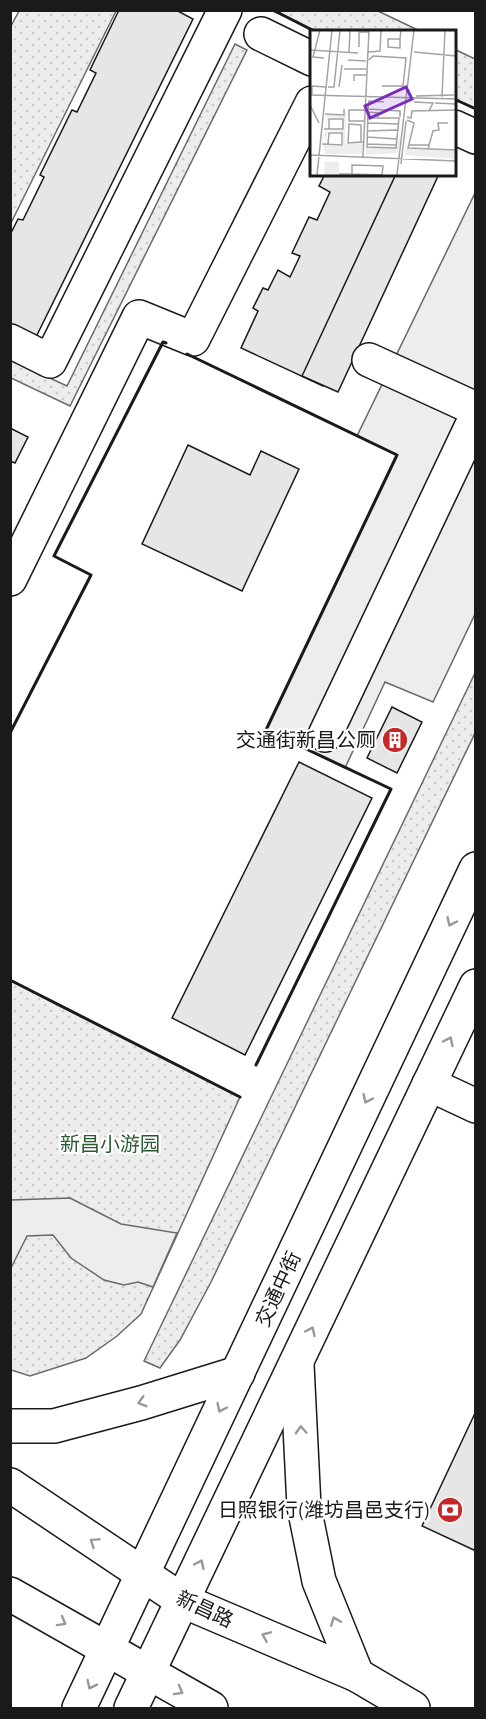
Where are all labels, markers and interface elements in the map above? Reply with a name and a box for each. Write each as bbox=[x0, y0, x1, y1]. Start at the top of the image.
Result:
inset map bbox=[310, 30, 456, 176]
building icon: 交通街新昌公厕 bbox=[380, 725, 410, 755]
place label: 交通街新昌公厕 bbox=[236, 727, 376, 755]
one-way arrow bbox=[446, 916, 458, 927]
one-way arrow bbox=[442, 1037, 454, 1048]
one-way arrow bbox=[363, 1092, 375, 1103]
park label: 新昌小游园 bbox=[60, 1131, 160, 1159]
street label: 交通中街 bbox=[249, 1247, 308, 1332]
one-way arrow bbox=[304, 1327, 316, 1338]
one-way arrow bbox=[137, 1395, 148, 1407]
one-way arrow bbox=[217, 1401, 229, 1412]
one-way arrow bbox=[294, 1426, 307, 1435]
bank icon: 日照银行(潍坊昌邑支行) bbox=[435, 1495, 465, 1525]
place label: 日照银行(潍坊昌邑支行) bbox=[218, 1497, 430, 1525]
one-way arrow bbox=[90, 1538, 101, 1549]
one-way arrow bbox=[193, 1560, 205, 1571]
street label: 新昌路 bbox=[171, 1585, 238, 1635]
one-way arrow bbox=[55, 1615, 66, 1626]
one-way arrow bbox=[330, 1616, 342, 1627]
one-way arrow bbox=[262, 1632, 273, 1644]
one-way arrow bbox=[86, 1678, 98, 1689]
one-way arrow bbox=[173, 1684, 184, 1695]

